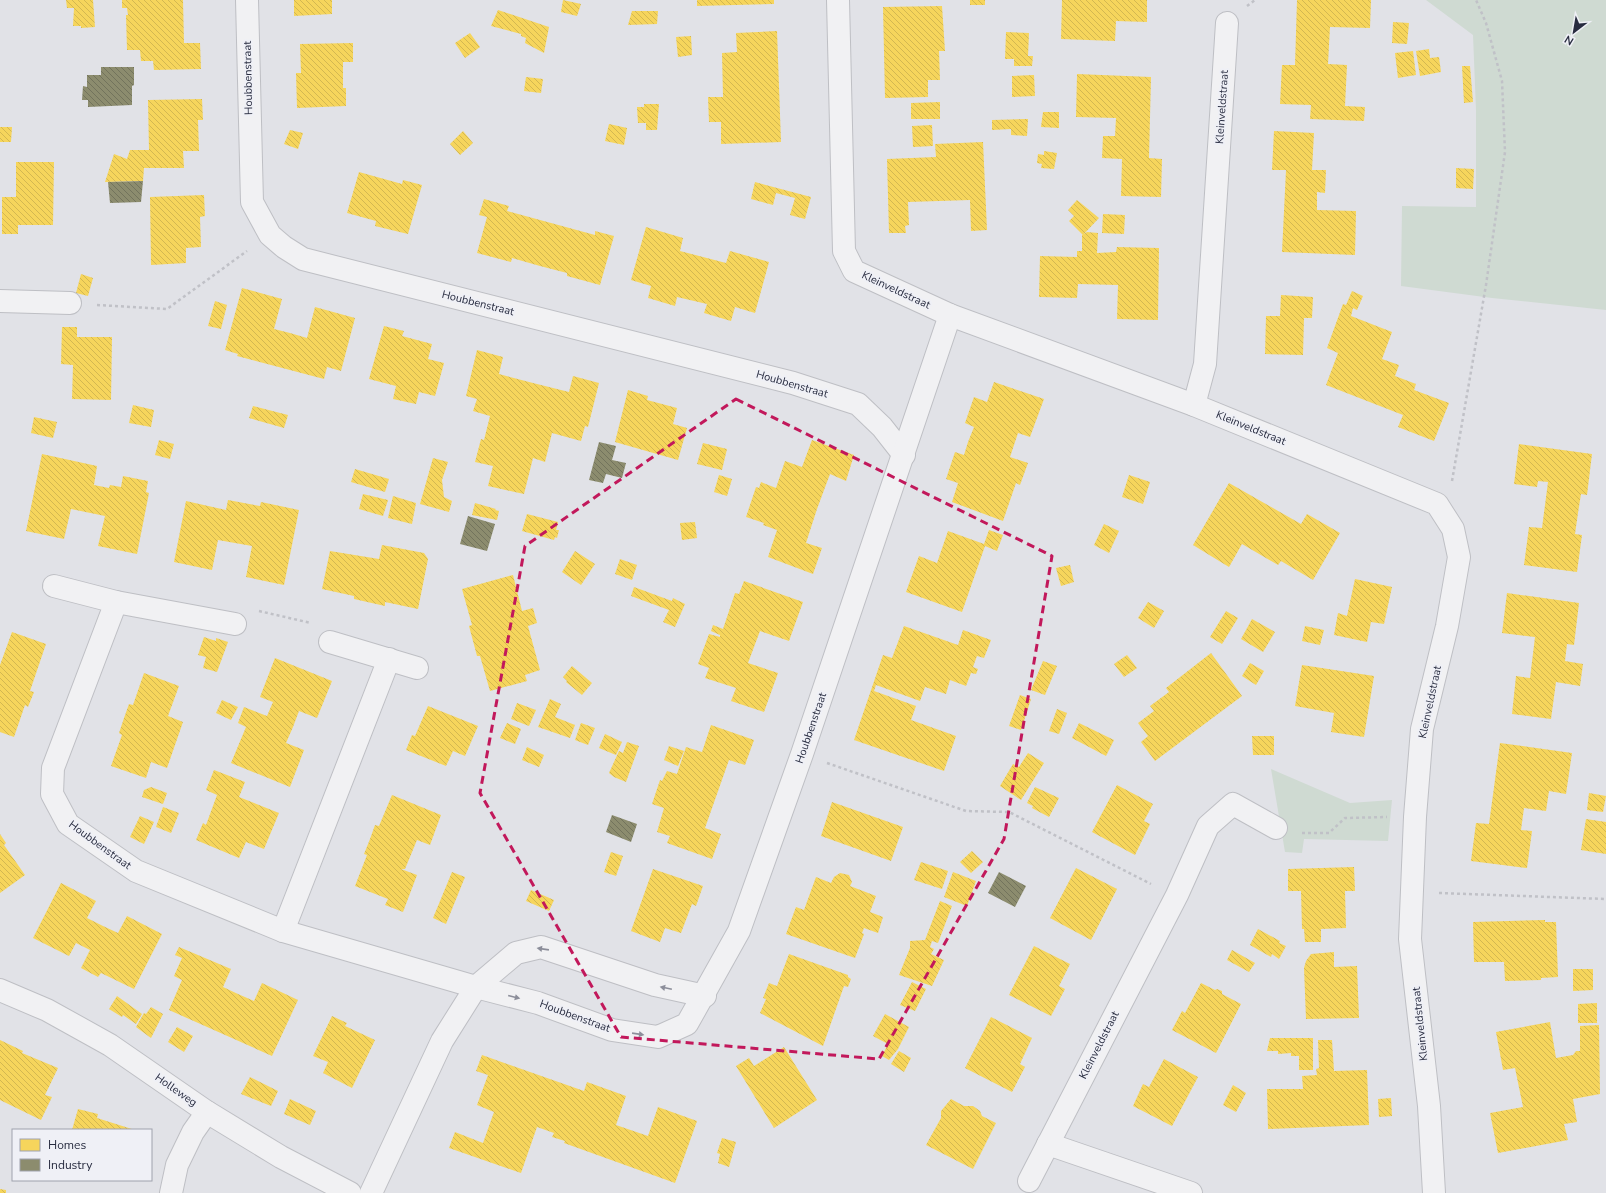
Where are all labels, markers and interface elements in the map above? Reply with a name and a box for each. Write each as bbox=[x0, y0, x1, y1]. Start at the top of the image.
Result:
north arrow bbox=[1554, 12, 1594, 52]
text: N bbox=[1562, 32, 1576, 49]
street label: Houbbenstraat bbox=[240, 41, 256, 115]
street label: Kleinveldstraat bbox=[1212, 69, 1232, 145]
street label: Kleinveldstraat bbox=[859, 268, 933, 313]
street label: Houbbenstraat bbox=[440, 287, 516, 319]
street label: Houbbenstraat bbox=[754, 367, 830, 401]
street label: Kleinveldstraat bbox=[1214, 407, 1288, 449]
street label: Kleinveldstraat bbox=[1415, 664, 1445, 740]
street label: Houbbenstraat bbox=[792, 690, 830, 765]
street label: Houbbenstraat bbox=[66, 817, 134, 873]
one-way arrow bbox=[536, 946, 549, 952]
one-way arrow bbox=[660, 984, 673, 990]
street label: Kleinveldstraat bbox=[1409, 986, 1431, 1062]
one-way arrow bbox=[508, 994, 520, 1000]
street label: Houbbenstraat bbox=[538, 996, 613, 1036]
street label: Kleinveldstraat bbox=[1075, 1008, 1123, 1081]
one-way arrow bbox=[632, 1031, 644, 1037]
street label: Holleweg bbox=[152, 1070, 200, 1110]
legend bbox=[12, 1129, 152, 1181]
text: Homes bbox=[48, 1137, 86, 1153]
text: Industry bbox=[48, 1157, 93, 1173]

